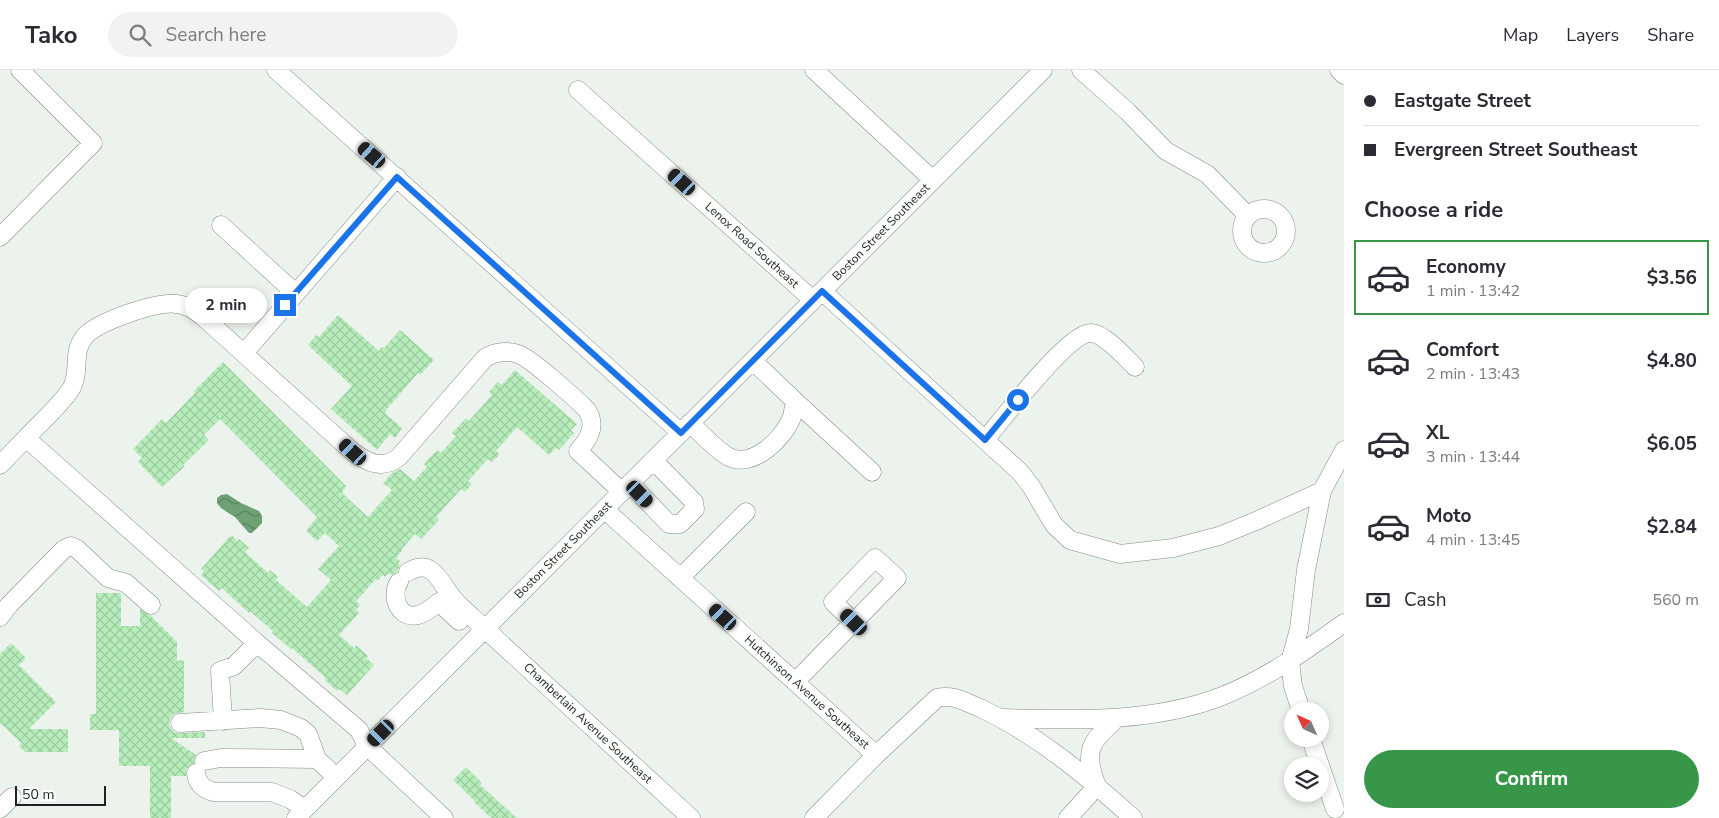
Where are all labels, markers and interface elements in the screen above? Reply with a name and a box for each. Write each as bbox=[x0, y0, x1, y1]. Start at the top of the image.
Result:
search box bbox=[108, 12, 458, 57]
text: Tako bbox=[25, 19, 78, 51]
icon: search bbox=[126, 21, 154, 49]
text: Search here bbox=[166, 22, 266, 48]
text: Map bbox=[1503, 23, 1538, 47]
text: Layers bbox=[1566, 23, 1619, 47]
text: Share bbox=[1647, 23, 1694, 47]
text: Eastgate Street bbox=[1394, 88, 1531, 114]
text: Evergreen Street Southeast bbox=[1394, 137, 1637, 163]
car bbox=[355, 139, 388, 171]
car bbox=[665, 166, 698, 198]
street label: Boston Street Southeast bbox=[829, 179, 934, 284]
text: Choose a ride bbox=[1364, 195, 1503, 225]
street label: Lenox Road Southeast bbox=[702, 199, 803, 292]
text: Economy bbox=[1426, 254, 1506, 280]
icon: car bbox=[1366, 255, 1411, 300]
text: $3.56 bbox=[1647, 265, 1697, 291]
text: 1 min · 13:42 bbox=[1426, 280, 1520, 302]
callout: 2 min bbox=[185, 288, 268, 322]
text: 2 min bbox=[205, 294, 247, 316]
route end bbox=[274, 294, 296, 316]
text: Comfort bbox=[1426, 337, 1499, 363]
icon: car bbox=[1366, 338, 1411, 383]
text: $4.80 bbox=[1647, 348, 1697, 374]
text: 2 min · 13:43 bbox=[1426, 363, 1520, 385]
route start bbox=[1007, 389, 1029, 411]
text: XL bbox=[1426, 420, 1449, 446]
icon: car bbox=[1366, 421, 1411, 466]
text: $6.05 bbox=[1647, 431, 1697, 457]
car bbox=[336, 436, 369, 468]
text: 3 min · 13:44 bbox=[1426, 446, 1520, 468]
car bbox=[624, 478, 655, 510]
street label: Boston Street Southeast bbox=[511, 497, 616, 602]
text: Moto bbox=[1426, 503, 1472, 529]
icon: car bbox=[1366, 504, 1411, 549]
text: $2.84 bbox=[1647, 514, 1697, 540]
text: 4 min · 13:45 bbox=[1426, 529, 1520, 551]
icon: cash bbox=[1364, 586, 1392, 614]
text: Cash bbox=[1404, 587, 1446, 613]
text: 560 m bbox=[1652, 589, 1699, 611]
car bbox=[706, 601, 739, 633]
car bbox=[837, 606, 870, 638]
street label: Hutchinson Avenue Southeast bbox=[741, 632, 873, 753]
street label: Chamberlain Avenue Southeast bbox=[520, 659, 656, 787]
north arrow bbox=[1284, 702, 1329, 748]
map controls bbox=[1284, 702, 1329, 802]
car bbox=[365, 717, 396, 749]
button: Confirm bbox=[1364, 750, 1699, 808]
button: layers bbox=[1284, 757, 1329, 802]
scale bar bbox=[15, 783, 106, 806]
text: 50 m bbox=[22, 785, 54, 804]

